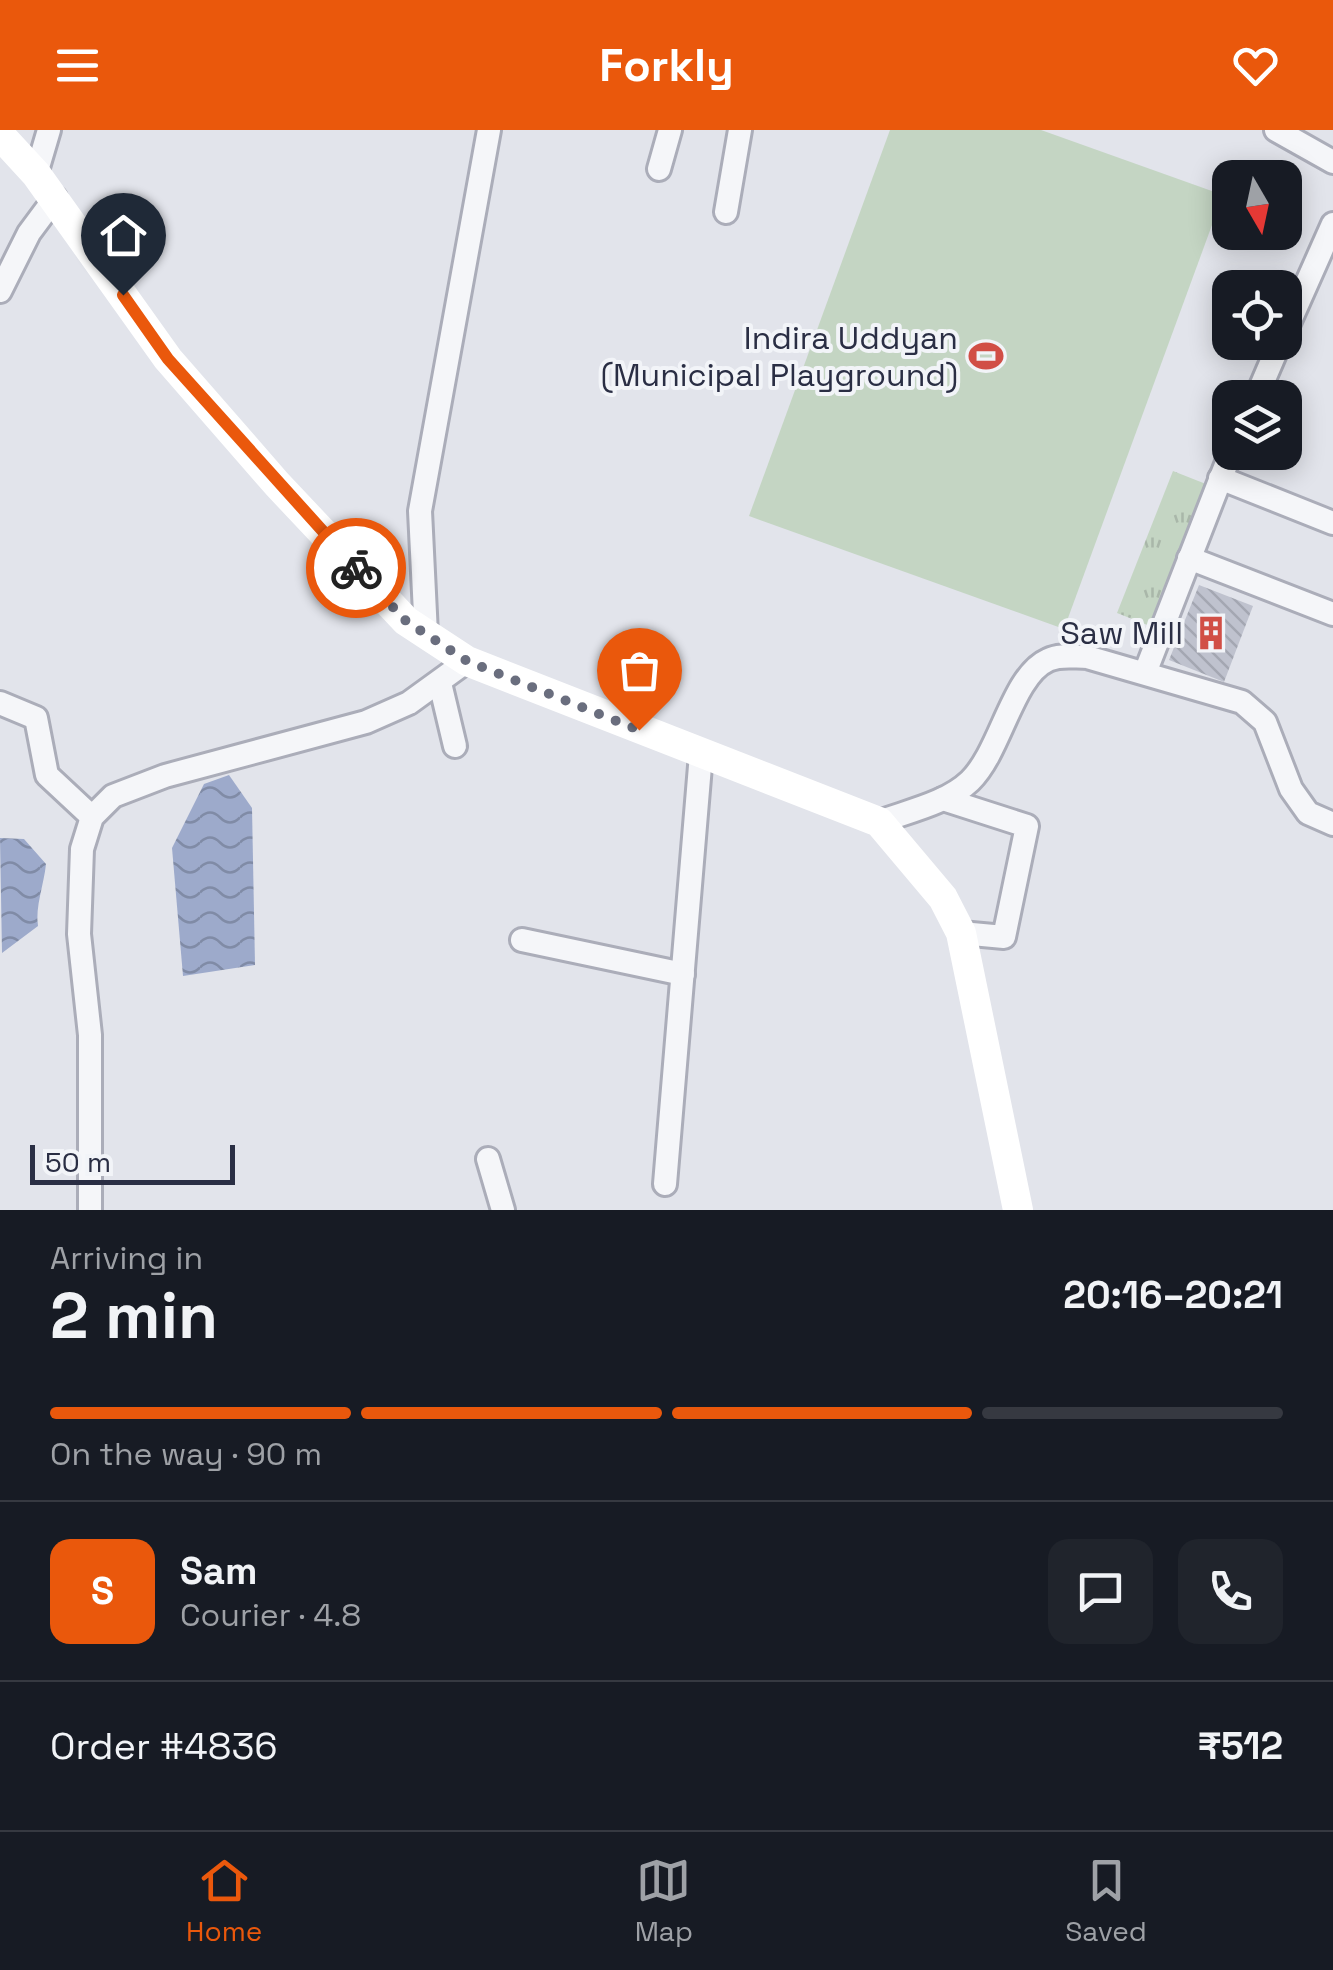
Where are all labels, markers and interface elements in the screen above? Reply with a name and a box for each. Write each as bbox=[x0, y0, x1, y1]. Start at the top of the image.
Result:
text: Forkly bbox=[599, 37, 734, 94]
icon: menu bbox=[50, 38, 105, 93]
icon: heart bbox=[1228, 38, 1283, 93]
north arrow bbox=[1212, 160, 1302, 250]
map controls bbox=[1212, 160, 1302, 470]
pin bbox=[81, 193, 166, 296]
icon: home bbox=[96, 208, 151, 263]
button: locate bbox=[1212, 270, 1302, 360]
place label: Indira Uddyan (Municipal Playground) bbox=[601, 318, 958, 395]
sports icon: Indira Uddyan (Municipal Playground) bbox=[967, 337, 1005, 375]
button: layers bbox=[1212, 380, 1302, 470]
courier bbox=[306, 518, 406, 618]
icon: bike bbox=[329, 541, 384, 596]
place label: Saw Mill bbox=[1060, 613, 1183, 653]
building icon: Saw Mill bbox=[1192, 614, 1230, 652]
pin bbox=[597, 628, 682, 731]
icon: bag bbox=[612, 643, 667, 698]
scale bar bbox=[30, 1140, 235, 1184]
text: 50 m bbox=[45, 1144, 111, 1180]
text: Arriving in bbox=[50, 1238, 203, 1278]
text: 20:16–20:21 bbox=[1063, 1271, 1283, 1319]
text: 2 min bbox=[50, 1274, 218, 1357]
text: On the way · 90 m bbox=[50, 1434, 322, 1474]
button: chat bbox=[1048, 1539, 1153, 1644]
button: phone bbox=[1178, 1539, 1283, 1644]
text: Sam bbox=[180, 1547, 257, 1595]
text: S bbox=[91, 1567, 114, 1615]
text: Courier · 4.8 bbox=[180, 1595, 361, 1635]
text: Order #4836 bbox=[50, 1722, 278, 1770]
text: ₹512 bbox=[1197, 1722, 1283, 1770]
tab: Home bbox=[186, 1853, 262, 1949]
tab: Map bbox=[635, 1853, 693, 1949]
tab: Saved bbox=[1065, 1853, 1147, 1949]

